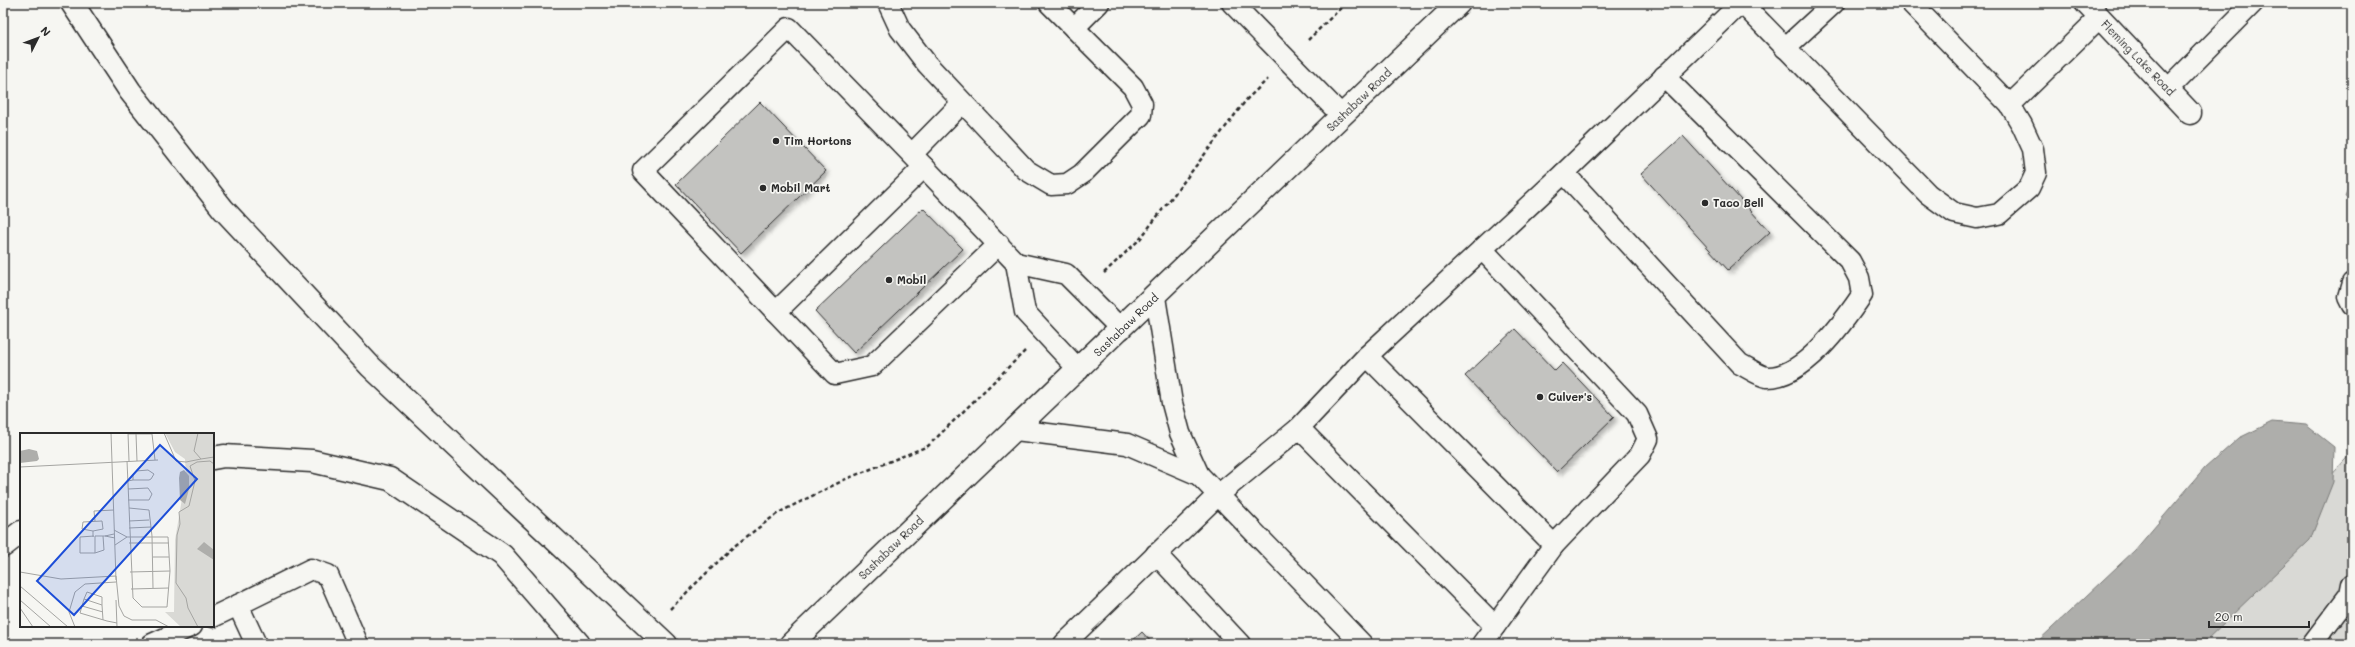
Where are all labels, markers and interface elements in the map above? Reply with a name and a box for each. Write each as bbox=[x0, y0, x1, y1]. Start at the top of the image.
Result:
street label: Fleming Lake Road bbox=[2098, 16, 2179, 99]
north arrow bbox=[18, 18, 58, 58]
text: N bbox=[37, 23, 54, 39]
street label: Sashabaw Road bbox=[1323, 65, 1394, 134]
place label: Tim Hortons bbox=[784, 133, 852, 148]
marker: Tim Hortons bbox=[771, 136, 781, 146]
place label: Mobil Mart bbox=[771, 180, 831, 195]
marker: Mobil Mart bbox=[758, 183, 768, 193]
place label: Taco Bell bbox=[1713, 195, 1763, 210]
marker: Taco Bell bbox=[1700, 198, 1710, 208]
place label: Mobil bbox=[897, 272, 926, 287]
marker: Mobil bbox=[884, 275, 894, 285]
street label: Sashabaw Road bbox=[1090, 290, 1161, 359]
place label: Culver's bbox=[1548, 389, 1593, 404]
marker: Culver's bbox=[1535, 392, 1545, 402]
inset map bbox=[20, 433, 214, 627]
street label: Sashabaw Road bbox=[855, 513, 926, 582]
scale bar bbox=[2209, 603, 2309, 629]
text: 20 m bbox=[2215, 608, 2243, 624]

